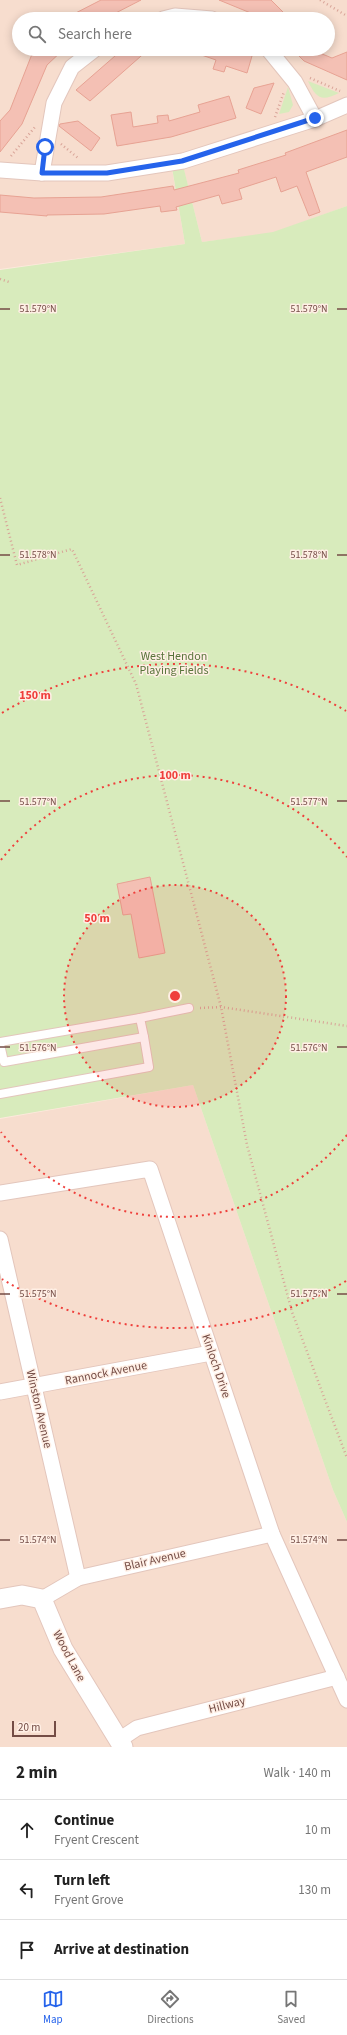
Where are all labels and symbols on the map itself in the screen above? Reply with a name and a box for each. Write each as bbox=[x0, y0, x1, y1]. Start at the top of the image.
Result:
route end bbox=[306, 109, 324, 127]
route start bbox=[36, 138, 54, 156]
text: 51.579°N bbox=[19, 302, 57, 316]
text: 51.579°N bbox=[290, 302, 328, 316]
text: 51.578°N bbox=[19, 548, 57, 562]
text: 51.578°N bbox=[290, 548, 328, 562]
park label: West Hendon Playing Fields bbox=[139, 648, 209, 679]
text: 150 m bbox=[19, 687, 51, 704]
text: 100 m bbox=[159, 767, 191, 784]
text: 51.577°N bbox=[19, 795, 57, 809]
text: 51.577°N bbox=[290, 795, 328, 809]
text: 50 m bbox=[84, 910, 110, 927]
centre of rings bbox=[168, 989, 182, 1003]
text: 51.576°N bbox=[19, 1041, 57, 1055]
text: 51.576°N bbox=[290, 1041, 328, 1055]
text: 51.575°N bbox=[19, 1287, 57, 1301]
text: 51.575°N bbox=[290, 1287, 328, 1301]
street label: Kinloch Drive bbox=[197, 1332, 235, 1400]
street label: Rannock Avenue bbox=[64, 1357, 149, 1389]
street label: Winston Avenue bbox=[22, 1368, 56, 1450]
text: 51.574°N bbox=[19, 1533, 57, 1547]
text: 51.574°N bbox=[290, 1533, 328, 1547]
street label: Blair Avenue bbox=[123, 1545, 187, 1575]
street label: Wood Lane bbox=[48, 1627, 90, 1685]
street label: Hillway bbox=[207, 1692, 247, 1718]
scale bar bbox=[12, 1719, 56, 1738]

